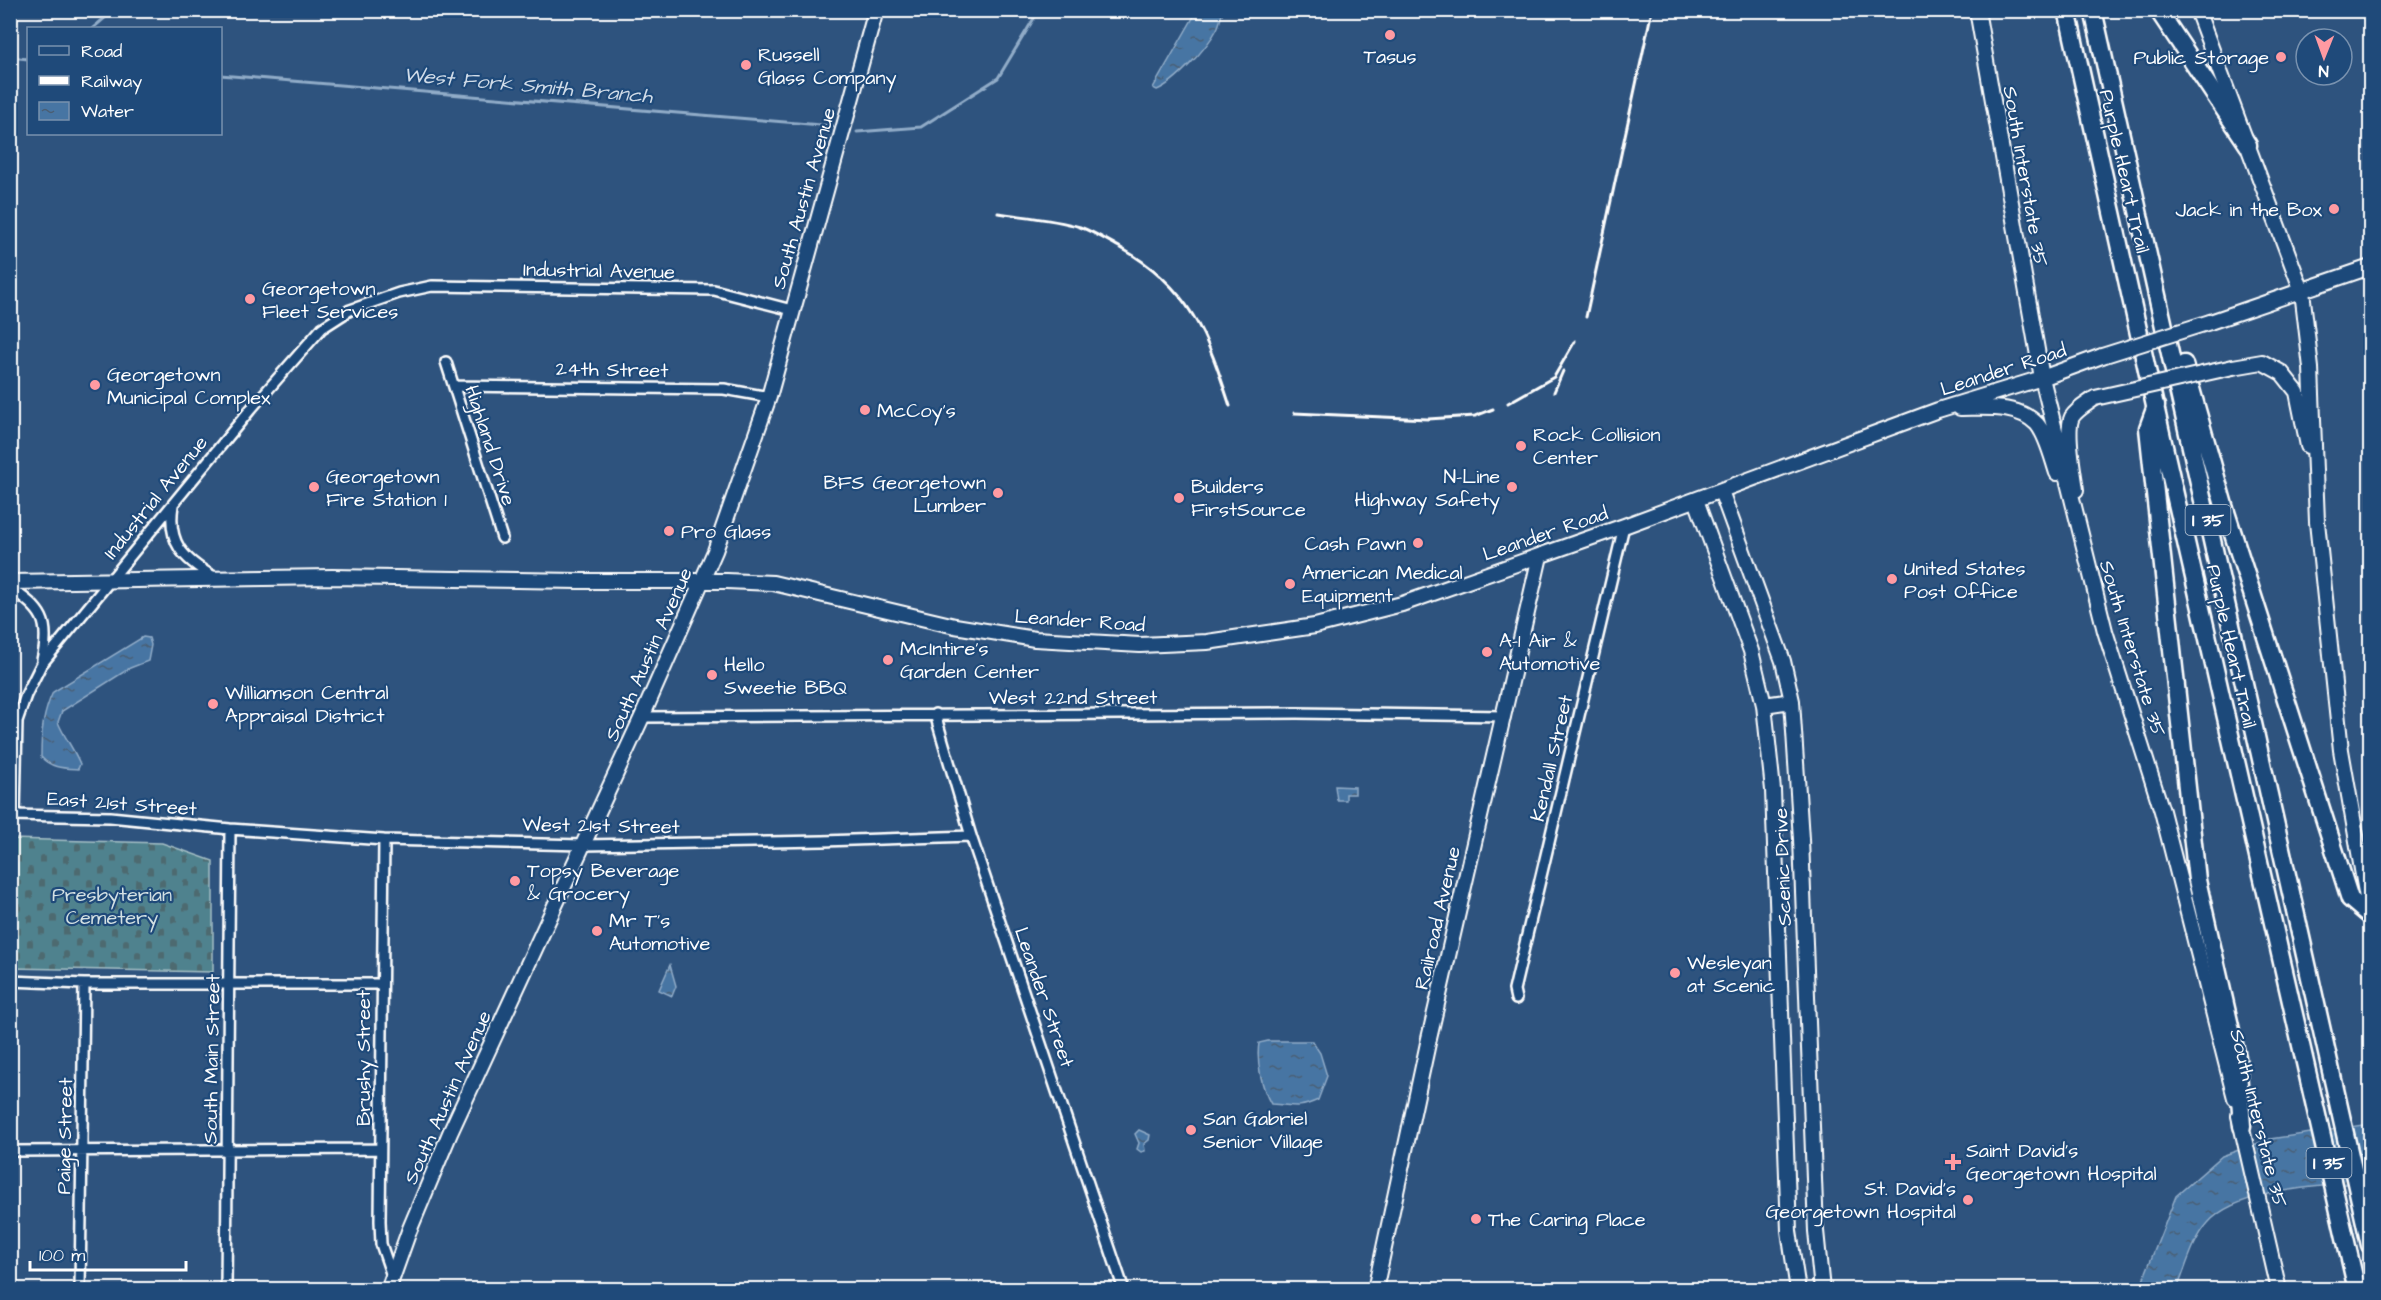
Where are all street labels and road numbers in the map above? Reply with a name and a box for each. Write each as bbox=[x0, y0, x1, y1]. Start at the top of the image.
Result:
street label: South Interstate 35 bbox=[1995, 84, 2055, 269]
street label: Purple Heart Trail bbox=[2092, 87, 2156, 256]
street label: South Austin Avenue bbox=[765, 104, 843, 292]
street label: Industrial Avenue bbox=[523, 256, 675, 286]
street label: Leander Road bbox=[1937, 336, 2070, 403]
street label: 24th Street bbox=[555, 355, 669, 385]
street label: Highland Drive bbox=[456, 381, 523, 510]
street label: Industrial Avenue bbox=[97, 430, 215, 565]
street label: Leander Road bbox=[1479, 499, 1612, 568]
road number: I 35 bbox=[2186, 505, 2230, 535]
street label: South Interstate 35 bbox=[2092, 557, 2172, 740]
street label: Purple Heart Trail bbox=[2199, 562, 2263, 731]
street label: South Austin Avenue bbox=[598, 563, 700, 746]
street label: Leander Road bbox=[1014, 602, 1146, 640]
street label: West 22nd Street bbox=[989, 684, 1157, 712]
street label: Kendall Street bbox=[1524, 692, 1580, 824]
street label: East 21st Street bbox=[46, 785, 198, 823]
street label: Scenic Drive bbox=[1767, 807, 1799, 927]
street label: West 21st Street bbox=[522, 811, 680, 841]
street label: Railroad Avenue bbox=[1408, 844, 1468, 993]
street label: Leander Street bbox=[1007, 923, 1081, 1071]
street label: South Main Street bbox=[197, 974, 227, 1144]
street label: Brushy Street bbox=[350, 990, 379, 1126]
street label: South Austin Avenue bbox=[397, 1006, 499, 1189]
street label: South Interstate 35 bbox=[2222, 1026, 2294, 1210]
street label: Paige Street bbox=[50, 1077, 81, 1195]
road number: I 35 bbox=[2306, 1148, 2352, 1178]

